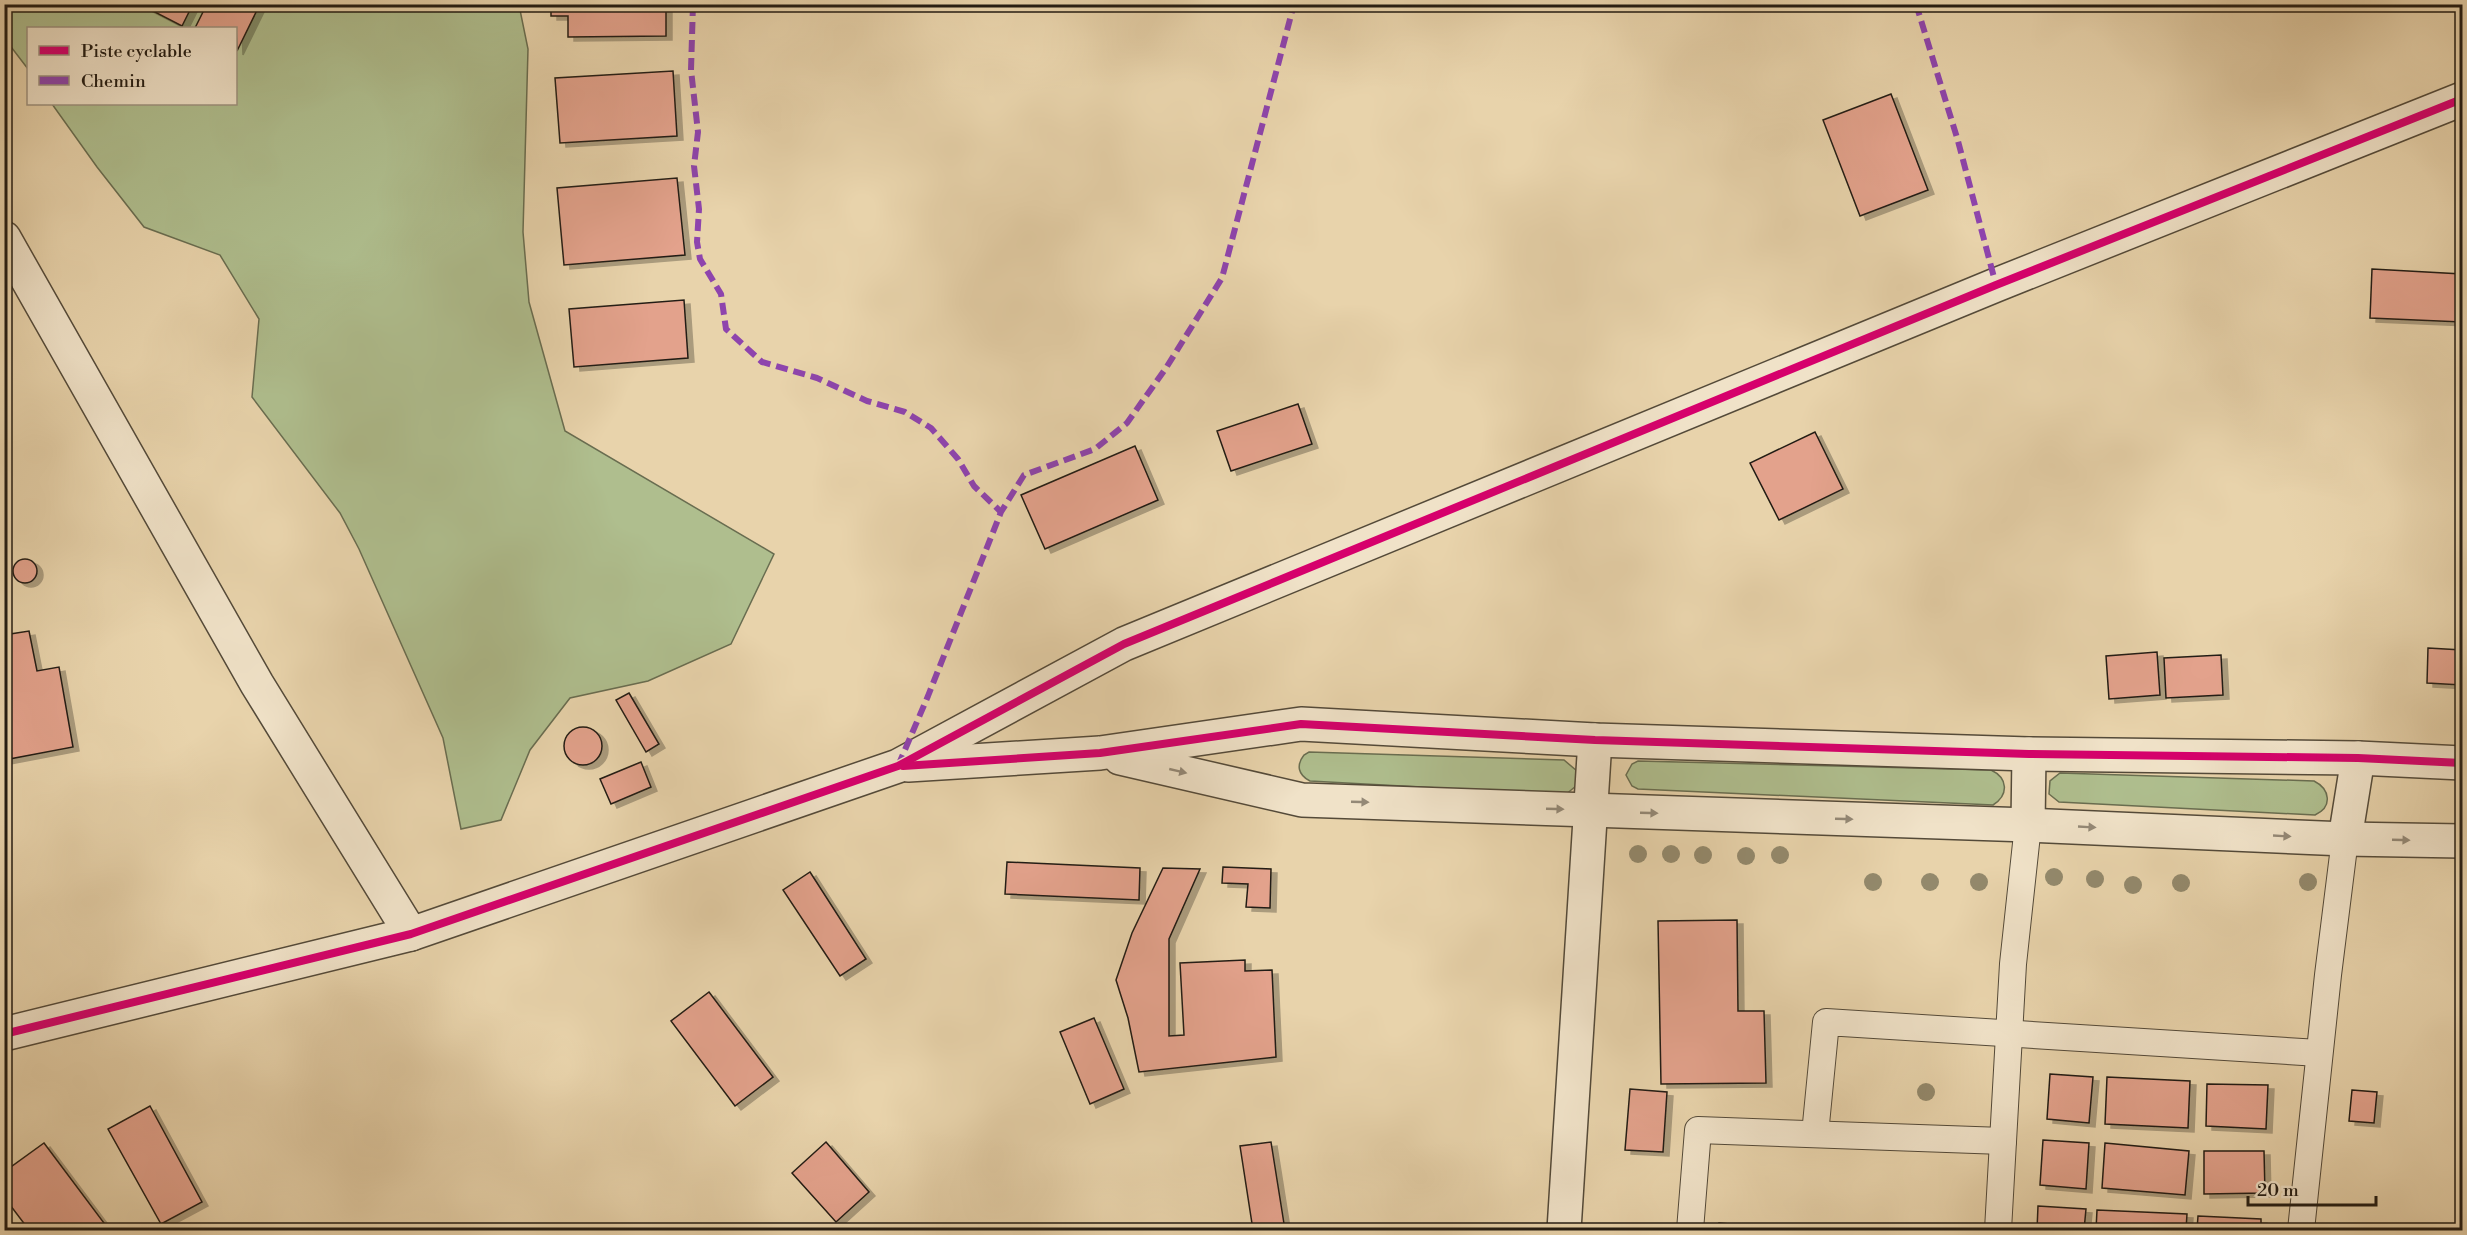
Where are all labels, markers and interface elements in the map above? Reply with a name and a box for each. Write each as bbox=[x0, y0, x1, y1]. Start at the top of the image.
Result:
legend bbox=[27, 27, 237, 105]
text: Piste cyclable bbox=[81, 40, 192, 63]
text: Chemin bbox=[81, 70, 146, 93]
one-way arrow bbox=[1169, 767, 1187, 777]
one-way arrow bbox=[1351, 798, 1370, 807]
one-way arrow bbox=[1546, 805, 1565, 814]
one-way arrow bbox=[1640, 808, 1659, 817]
one-way arrow bbox=[1835, 814, 1854, 823]
one-way arrow bbox=[2077, 823, 2096, 832]
one-way arrow bbox=[2272, 831, 2291, 840]
one-way arrow bbox=[2391, 836, 2410, 845]
scale bar bbox=[2248, 1169, 2376, 1207]
text: 20 m bbox=[2257, 1179, 2299, 1202]

